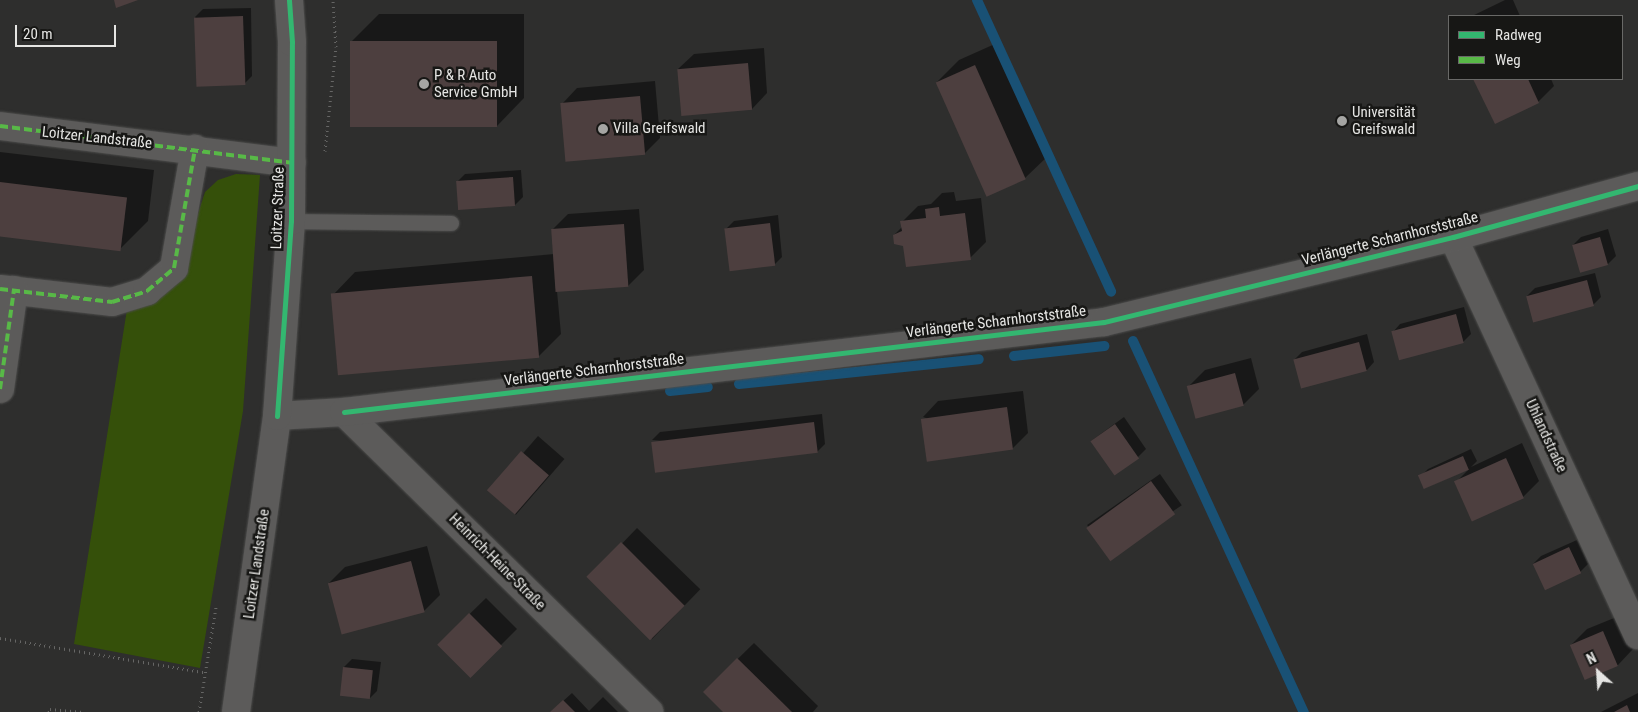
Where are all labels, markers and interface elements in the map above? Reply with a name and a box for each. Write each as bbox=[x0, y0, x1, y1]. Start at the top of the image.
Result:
scale bar bbox=[18, 15, 119, 47]
legend bbox=[1448, 15, 1623, 80]
text: 20 m bbox=[23, 25, 53, 43]
text: Radweg bbox=[1495, 26, 1542, 44]
text: Weg bbox=[1495, 51, 1521, 69]
place label: P & R Auto Service GmbH bbox=[434, 66, 518, 101]
marker: P & R Auto Service GmbH bbox=[418, 78, 430, 90]
place label: Universität Greifswald bbox=[1352, 103, 1415, 138]
marker: Universität Greifswald bbox=[1336, 115, 1348, 127]
place label: Villa Greifswald bbox=[613, 120, 706, 138]
street label: Loitzer Landstraße bbox=[41, 123, 153, 153]
marker: Villa Greifswald bbox=[597, 123, 609, 135]
street label: Loitzer Straße bbox=[268, 166, 288, 250]
street label: Verlängerte Scharnhorststraße bbox=[1300, 208, 1480, 270]
street label: Verlängerte Scharnhorststraße bbox=[905, 302, 1087, 342]
street label: Verlängerte Scharnhorststraße bbox=[503, 350, 685, 390]
street label: Uhlandstraße bbox=[1521, 397, 1571, 475]
street label: Loitzer Landstraße bbox=[240, 508, 274, 620]
street label: Heinrich-Heine-Straße bbox=[445, 510, 549, 614]
north arrow bbox=[1573, 647, 1623, 697]
text: N bbox=[1584, 649, 1599, 668]

